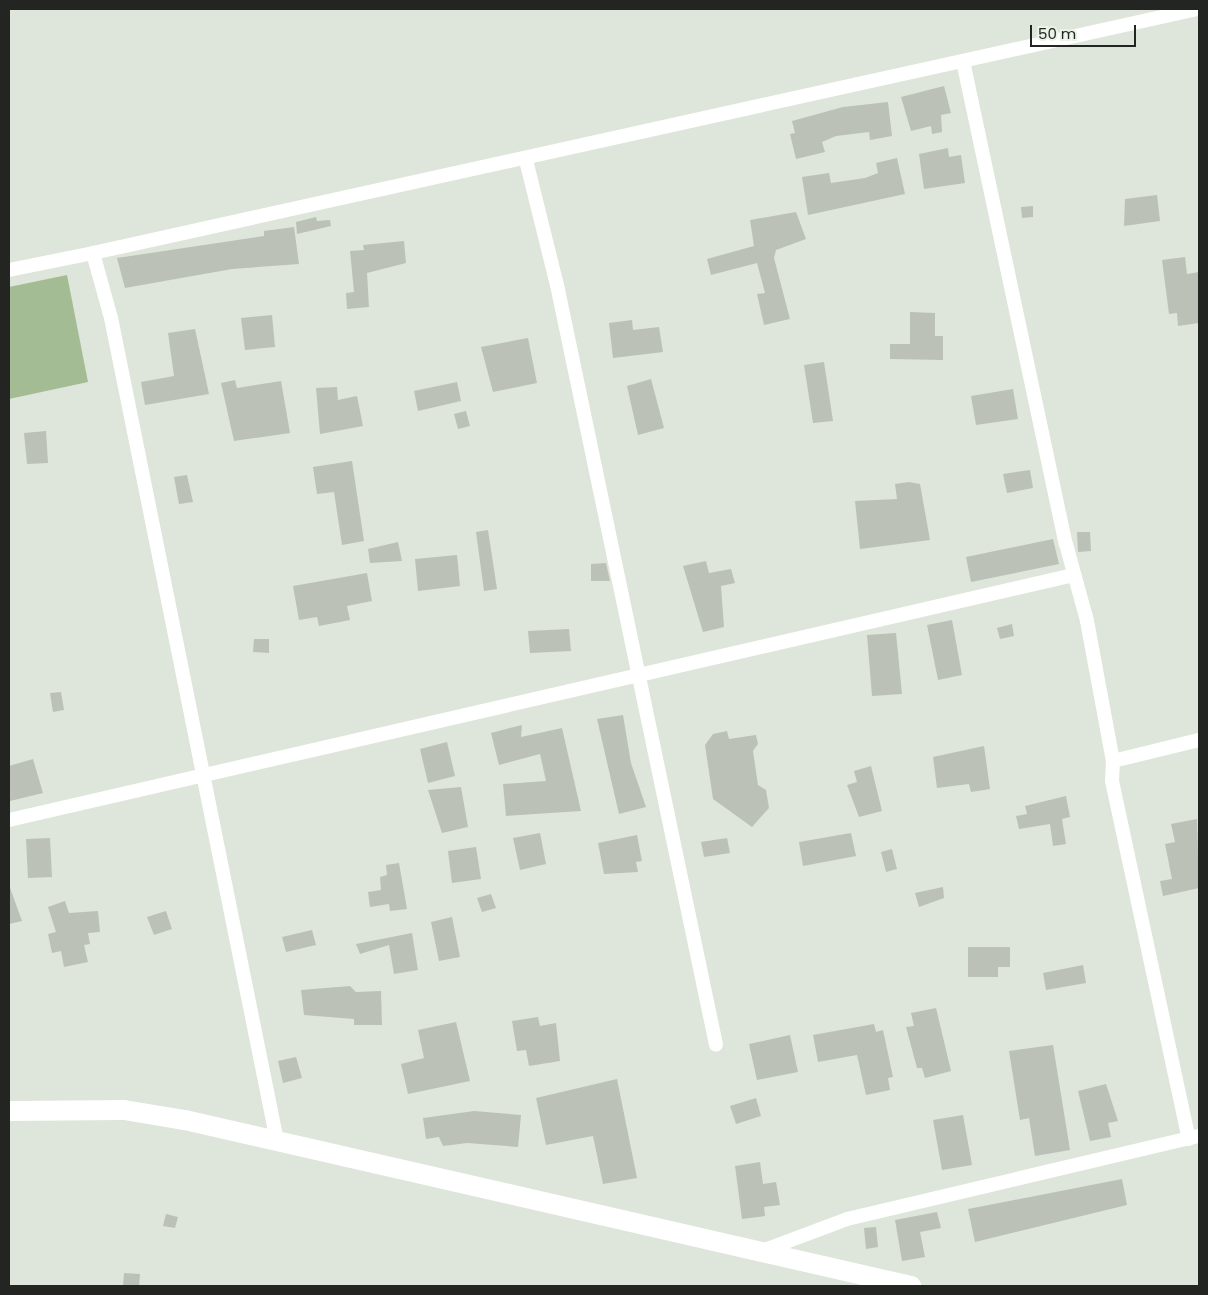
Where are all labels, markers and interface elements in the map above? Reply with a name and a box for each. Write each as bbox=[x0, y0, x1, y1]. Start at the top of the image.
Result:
scale bar bbox=[1033, 15, 1139, 47]
text: 50 m bbox=[1038, 23, 1076, 44]

